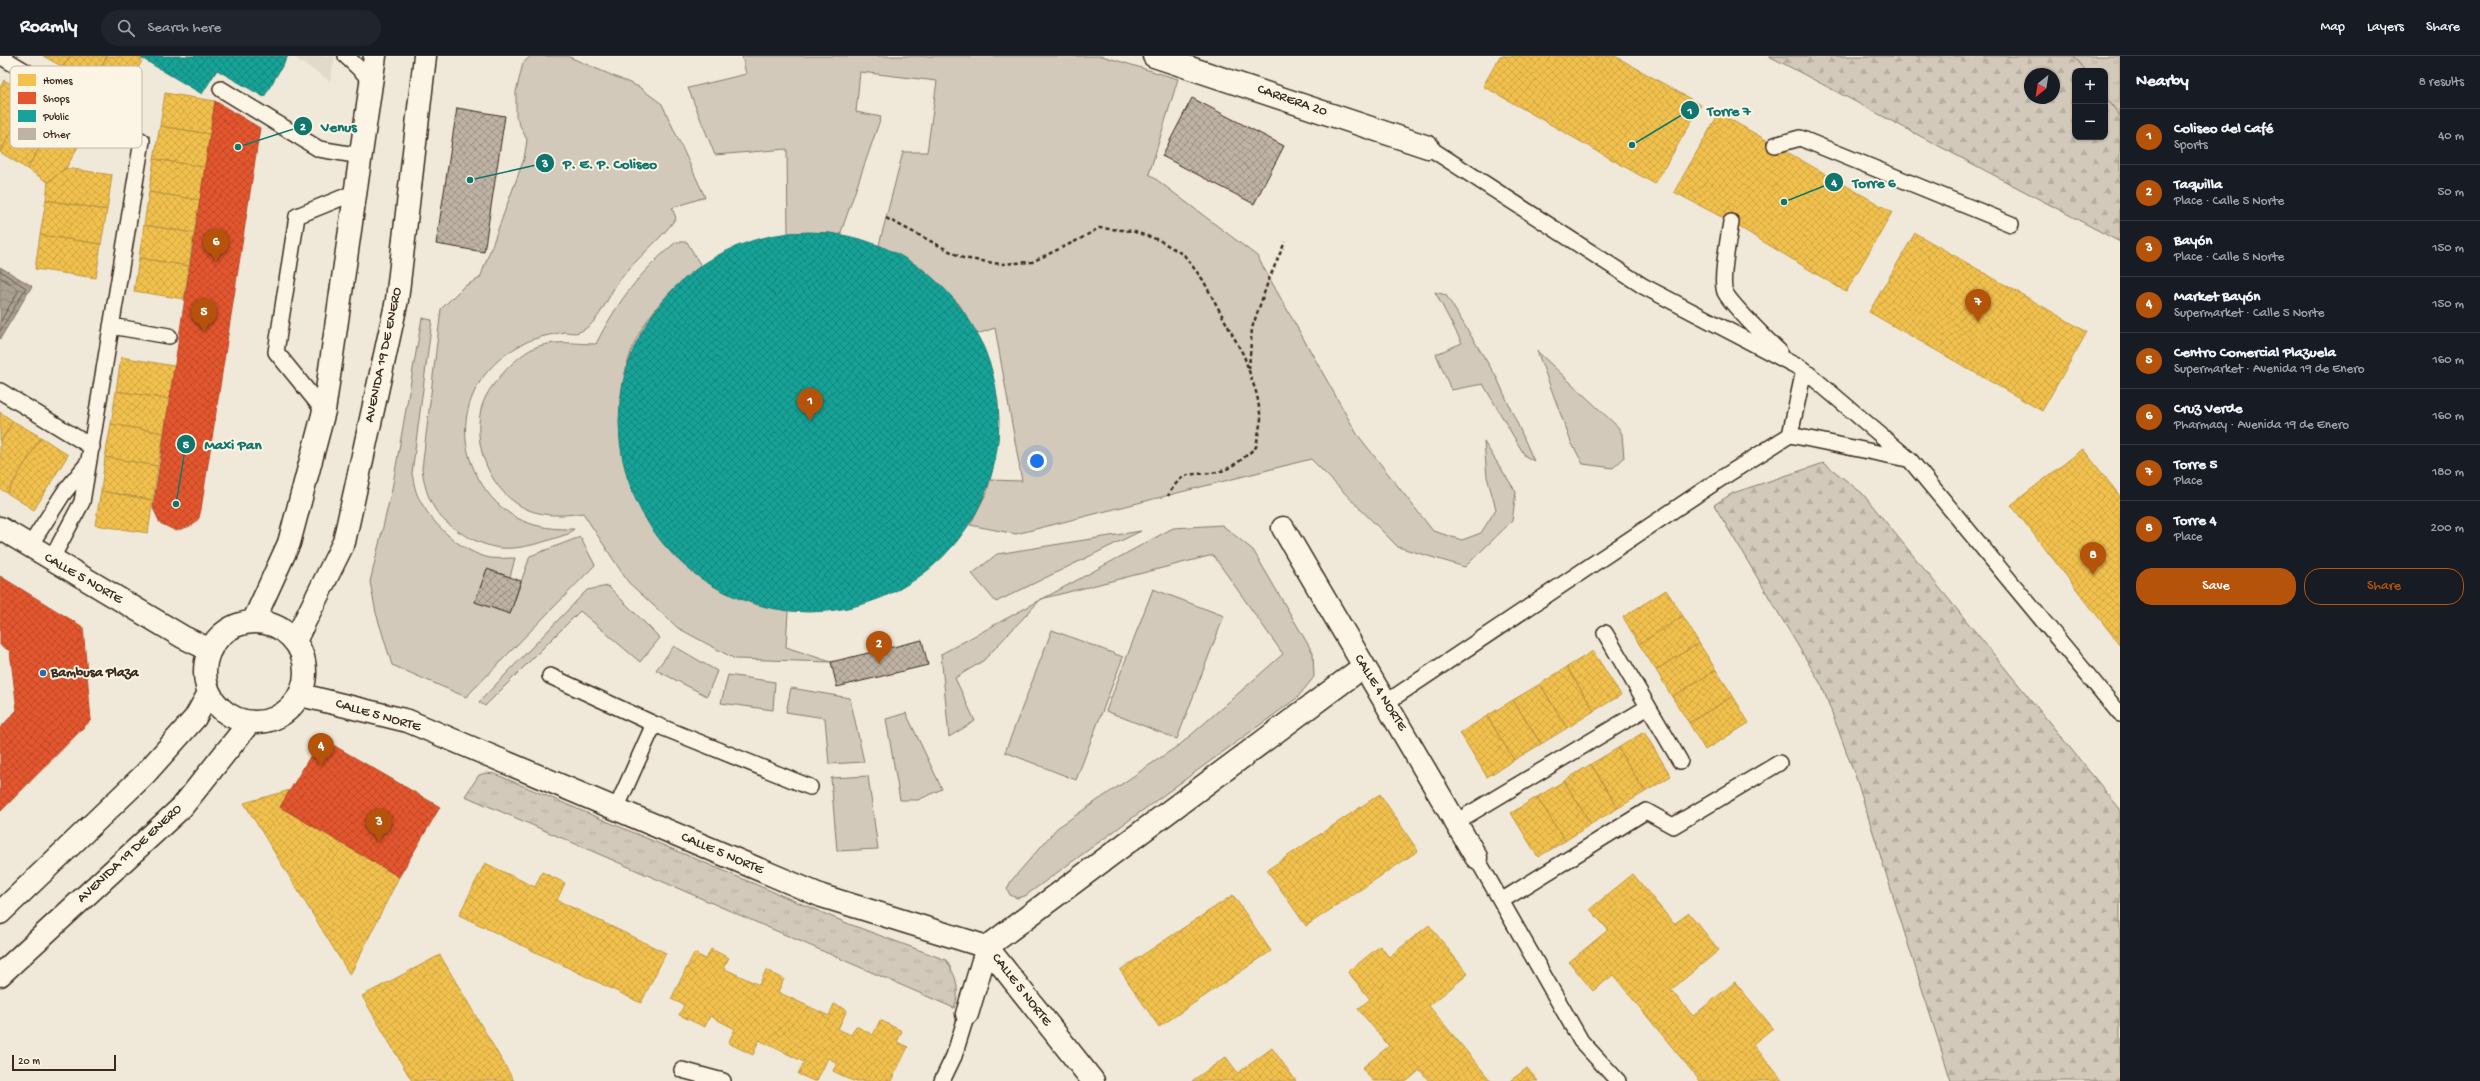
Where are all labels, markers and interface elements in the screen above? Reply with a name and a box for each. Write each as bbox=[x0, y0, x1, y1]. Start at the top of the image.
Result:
search box bbox=[101, 10, 381, 46]
text: Roamly bbox=[20, 16, 77, 39]
icon: search bbox=[115, 17, 137, 39]
text: Search here bbox=[147, 19, 221, 37]
text: Map bbox=[2321, 19, 2345, 36]
text: Layers bbox=[2367, 19, 2404, 36]
text: Share bbox=[2426, 19, 2460, 36]
legend bbox=[10, 66, 142, 148]
north arrow bbox=[2024, 68, 2060, 104]
map controls bbox=[2072, 68, 2108, 140]
button: + bbox=[2072, 68, 2108, 104]
text: Nearby bbox=[2136, 72, 2189, 92]
text: 8 results bbox=[2419, 75, 2464, 90]
text: Homes bbox=[43, 76, 73, 88]
street label: CARRERA 20 bbox=[1255, 81, 1329, 121]
text: Shops bbox=[43, 94, 70, 106]
callout: Torre 7 bbox=[1680, 96, 1759, 123]
text: Torre 7 bbox=[1706, 103, 1752, 121]
button: − bbox=[2072, 104, 2108, 140]
text: 1 bbox=[1687, 105, 1693, 119]
text: Public bbox=[42, 112, 70, 124]
callout: Venus bbox=[293, 112, 365, 139]
text: Venus bbox=[320, 119, 358, 137]
text: Coliseo del Café bbox=[2174, 120, 2273, 138]
text: 2 bbox=[300, 121, 306, 135]
text: 1 bbox=[2146, 129, 2152, 144]
text: 40 m bbox=[2438, 129, 2464, 144]
text: Other bbox=[43, 130, 71, 142]
text: Sports bbox=[2174, 138, 2208, 153]
callout: P. E. P. Coliseo bbox=[535, 149, 665, 176]
text: P. E. P. Coliseo bbox=[562, 156, 657, 174]
text: 3 bbox=[541, 158, 548, 172]
callout: Torre 6 bbox=[1824, 168, 1903, 195]
text: Torre 6 bbox=[1851, 175, 1896, 193]
text: Taquilla bbox=[2174, 176, 2222, 194]
text: 4 bbox=[1830, 177, 1837, 191]
text: 2 bbox=[2146, 185, 2152, 200]
text: 50 m bbox=[2437, 185, 2464, 200]
text: Place · Calle 5 Norte bbox=[2174, 194, 2284, 209]
pin: 6 bbox=[203, 229, 229, 262]
text: Bayón bbox=[2174, 232, 2212, 250]
text: 3 bbox=[2146, 241, 2152, 256]
text: 150 m bbox=[2432, 241, 2464, 256]
text: Place · Calle 5 Norte bbox=[2174, 250, 2284, 265]
street label: AVENIDA 19 DE ENERO bbox=[361, 285, 407, 424]
text: Market Bayón bbox=[2174, 288, 2260, 306]
pin: 7 bbox=[1965, 289, 1991, 322]
text: 4 bbox=[2146, 297, 2152, 312]
text: 150 m bbox=[2432, 297, 2464, 312]
pin: 5 bbox=[191, 299, 217, 332]
text: Supermarket · Calle 5 Norte bbox=[2174, 306, 2324, 321]
text: Centro Comercial Plazuela bbox=[2174, 344, 2336, 362]
text: 5 bbox=[2146, 353, 2152, 368]
text: 160 m bbox=[2432, 353, 2464, 368]
text: Supermarket · Avenida 19 de Enero bbox=[2174, 362, 2365, 377]
pin: 1 bbox=[797, 388, 823, 421]
text: Cruz Verde bbox=[2174, 400, 2243, 418]
text: 6 bbox=[2146, 409, 2152, 424]
text: 160 m bbox=[2432, 409, 2464, 424]
text: Pharmacy · Avenida 19 de Enero bbox=[2174, 418, 2349, 433]
callout: Maxi Pan bbox=[176, 430, 269, 457]
text: Maxi Pan bbox=[204, 437, 262, 455]
text: 5 bbox=[183, 439, 190, 453]
your location bbox=[1027, 451, 1047, 471]
text: Torre 5 bbox=[2174, 456, 2217, 474]
text: 7 bbox=[2146, 465, 2152, 480]
text: 180 m bbox=[2432, 465, 2464, 480]
text: Place bbox=[2174, 474, 2202, 489]
text: Torre 4 bbox=[2174, 512, 2217, 530]
text: 8 bbox=[2145, 521, 2153, 536]
text: 200 m bbox=[2431, 521, 2464, 536]
text: Place bbox=[2174, 530, 2202, 545]
pin: 8 bbox=[2080, 542, 2106, 575]
street label: CALLE 5 NORTE bbox=[41, 550, 126, 609]
button: Save bbox=[2136, 568, 2296, 605]
button: Share bbox=[2304, 568, 2464, 605]
pin: 2 bbox=[866, 631, 892, 664]
street label: CALLE 4 NORTE bbox=[1350, 652, 1411, 736]
place label: Bambusa Plaza bbox=[50, 665, 140, 682]
marker: Bambusa Plaza bbox=[38, 668, 48, 678]
street label: CALLE 5 NORTE bbox=[333, 696, 424, 737]
pin: 4 bbox=[308, 733, 334, 766]
street label: AVENIDA 19 DE ENERO bbox=[74, 801, 186, 907]
pin: 3 bbox=[366, 809, 392, 842]
street label: CALLE 5 NORTE bbox=[678, 829, 767, 879]
street label: CALLE 5 NORTE bbox=[987, 950, 1056, 1031]
scale bar bbox=[12, 1053, 116, 1072]
text: 20 m bbox=[18, 1056, 40, 1068]

